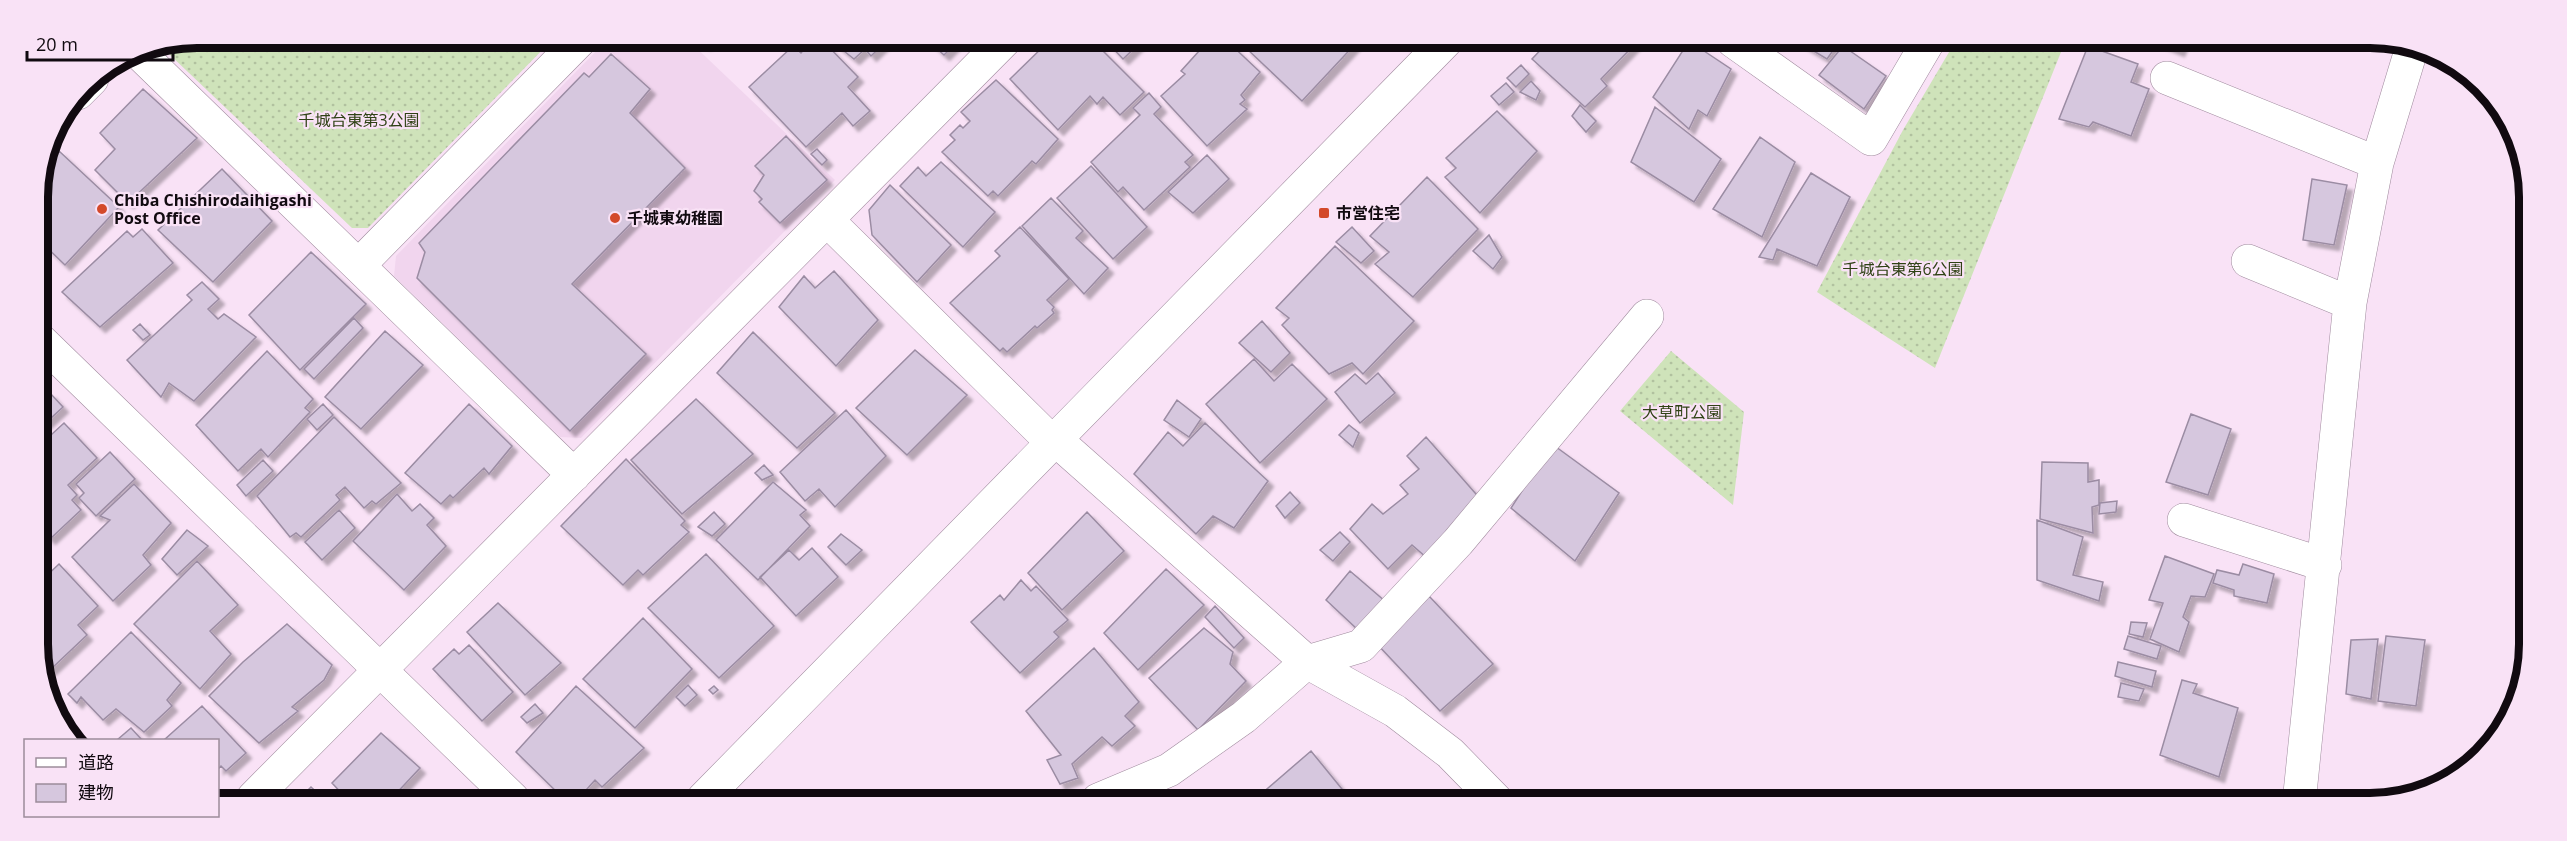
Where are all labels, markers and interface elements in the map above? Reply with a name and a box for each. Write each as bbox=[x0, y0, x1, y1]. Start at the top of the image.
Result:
scale bar bbox=[27, 24, 172, 62]
text: 20 m bbox=[36, 32, 78, 56]
park label: 千城台東第3公園 bbox=[298, 109, 420, 131]
place label: Chiba Chishirodaihigashi Post Office bbox=[114, 189, 312, 229]
marker: Chiba Chishirodaihigashi Post Office bbox=[95, 202, 109, 216]
place label: 市営住宅 bbox=[1336, 202, 1400, 224]
marker: 市営住宅 bbox=[1317, 206, 1331, 220]
place label: 千城東幼稚園 bbox=[627, 207, 723, 229]
marker: 千城東幼稚園 bbox=[608, 211, 622, 225]
park label: 千城台東第6公園 bbox=[1842, 258, 1964, 280]
park label: 大草町公園 bbox=[1642, 401, 1722, 423]
legend bbox=[24, 739, 219, 817]
text: 道路 bbox=[78, 750, 114, 774]
text: 建物 bbox=[78, 780, 114, 804]

